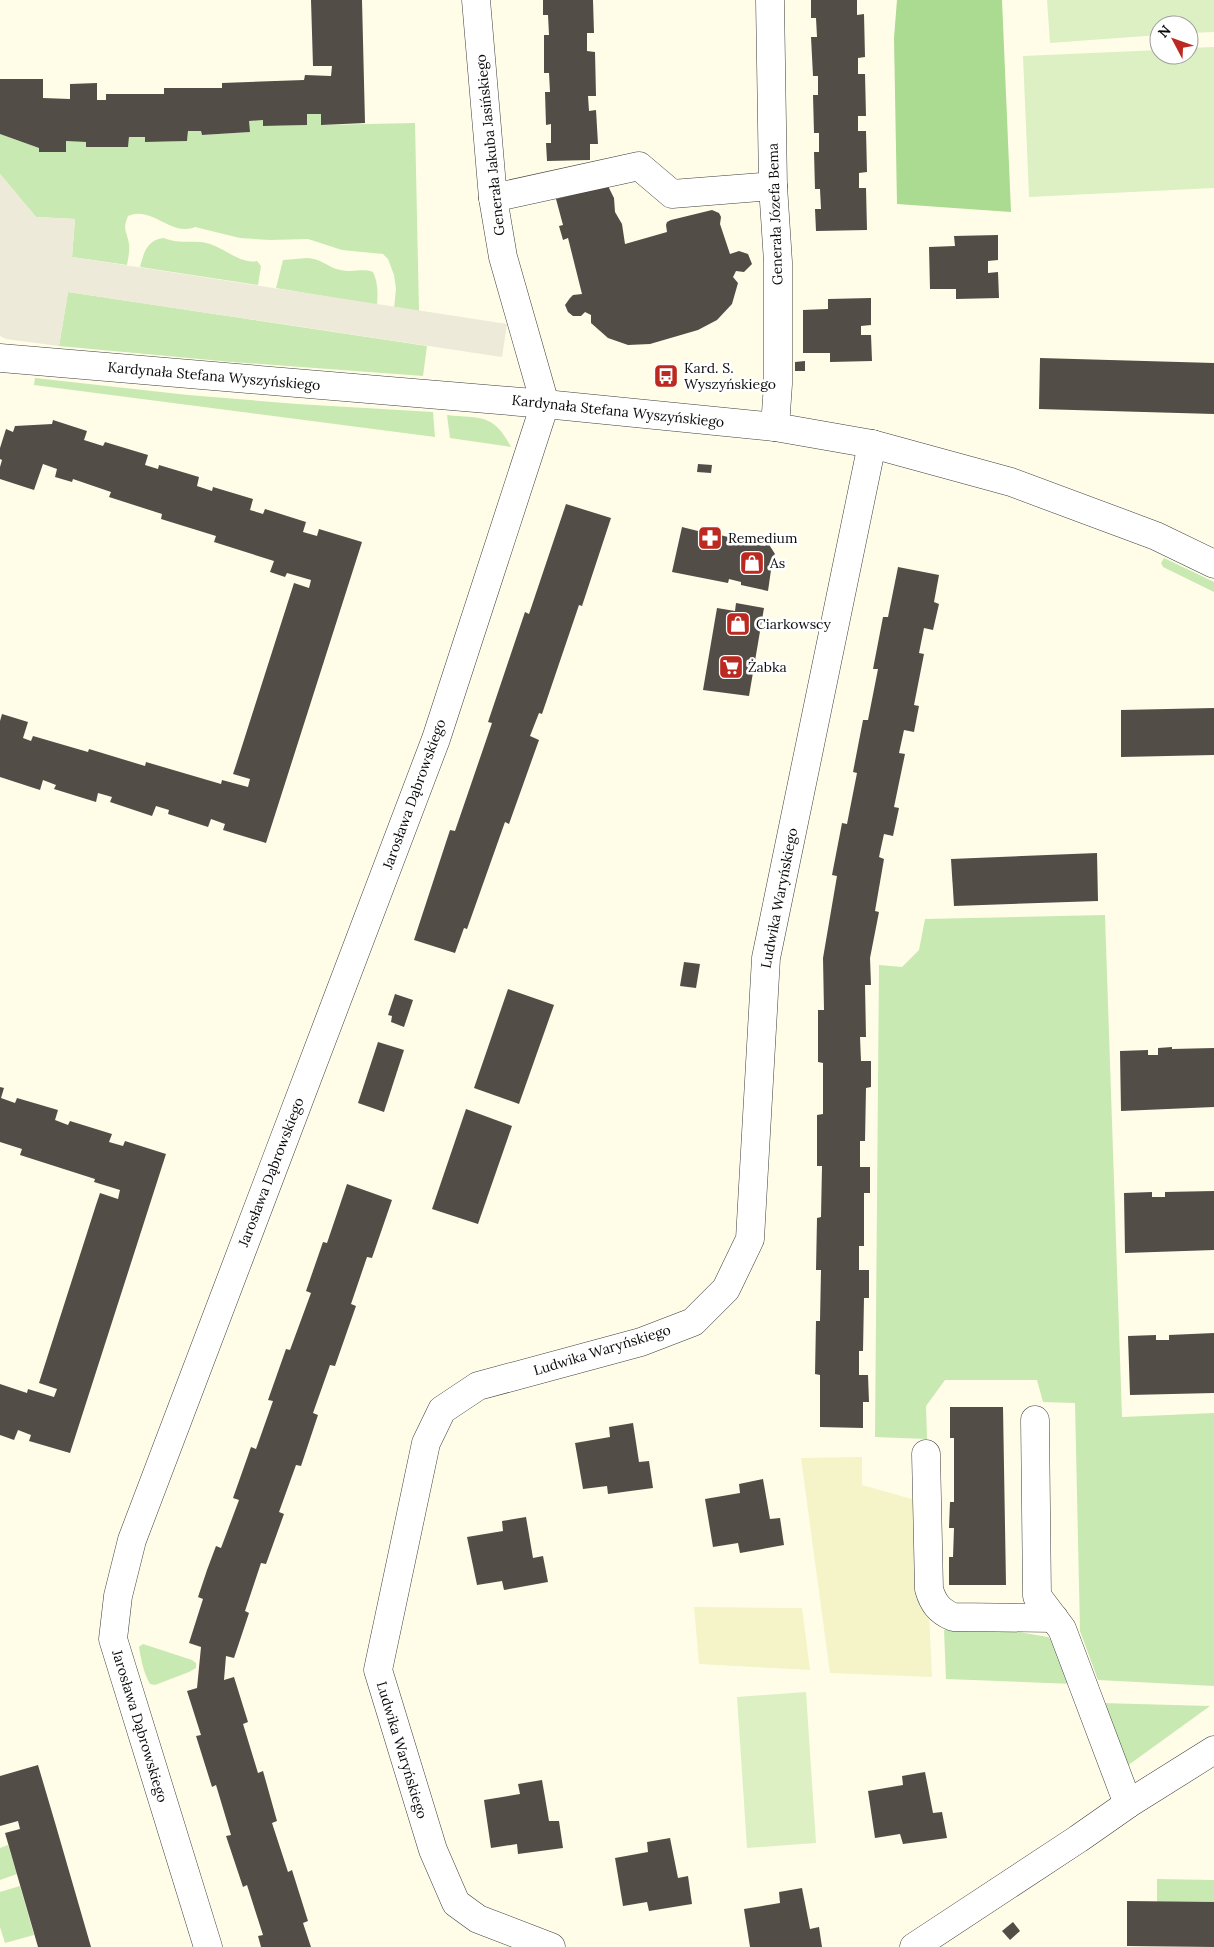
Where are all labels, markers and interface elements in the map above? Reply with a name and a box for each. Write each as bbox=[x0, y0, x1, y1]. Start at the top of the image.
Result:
north arrow bbox=[1149, 15, 1199, 65]
text: N bbox=[1154, 21, 1175, 41]
street label: Generała Jakuba Jasińskiego bbox=[472, 53, 508, 237]
street label: Generała Józefa Bema bbox=[764, 143, 786, 285]
street label: Kardynała Stefana Wyszyńskiego bbox=[107, 358, 321, 394]
place label: Kard. S. Wyszyńskiego bbox=[684, 359, 776, 393]
bus stop icon: Kard. S. Wyszyńskiego bbox=[653, 363, 679, 389]
street label: Kardynała Stefana Wyszyńskiego bbox=[511, 391, 725, 431]
pharmacy icon: Remedium bbox=[697, 525, 723, 551]
place label: Remedium bbox=[728, 529, 798, 547]
shop icon: As bbox=[739, 550, 765, 576]
place label: As bbox=[769, 554, 785, 572]
shop icon: Ciarkowscy bbox=[725, 611, 751, 637]
place label: Ciarkowscy bbox=[756, 615, 831, 633]
supermarket icon: Żabka bbox=[718, 654, 744, 680]
place label: Żabka bbox=[748, 658, 787, 676]
street label: Jarosława Dąbrowskiego bbox=[378, 716, 450, 872]
street label: Ludwika Waryńskiego bbox=[757, 826, 801, 970]
street label: Jarosława Dąbrowskiego bbox=[234, 1095, 308, 1250]
street label: Ludwika Waryńskiego bbox=[531, 1321, 673, 1379]
street label: Jarosława Dąbrowskiego bbox=[108, 1647, 172, 1804]
street label: Ludwika Waryńskiego bbox=[373, 1679, 431, 1821]

